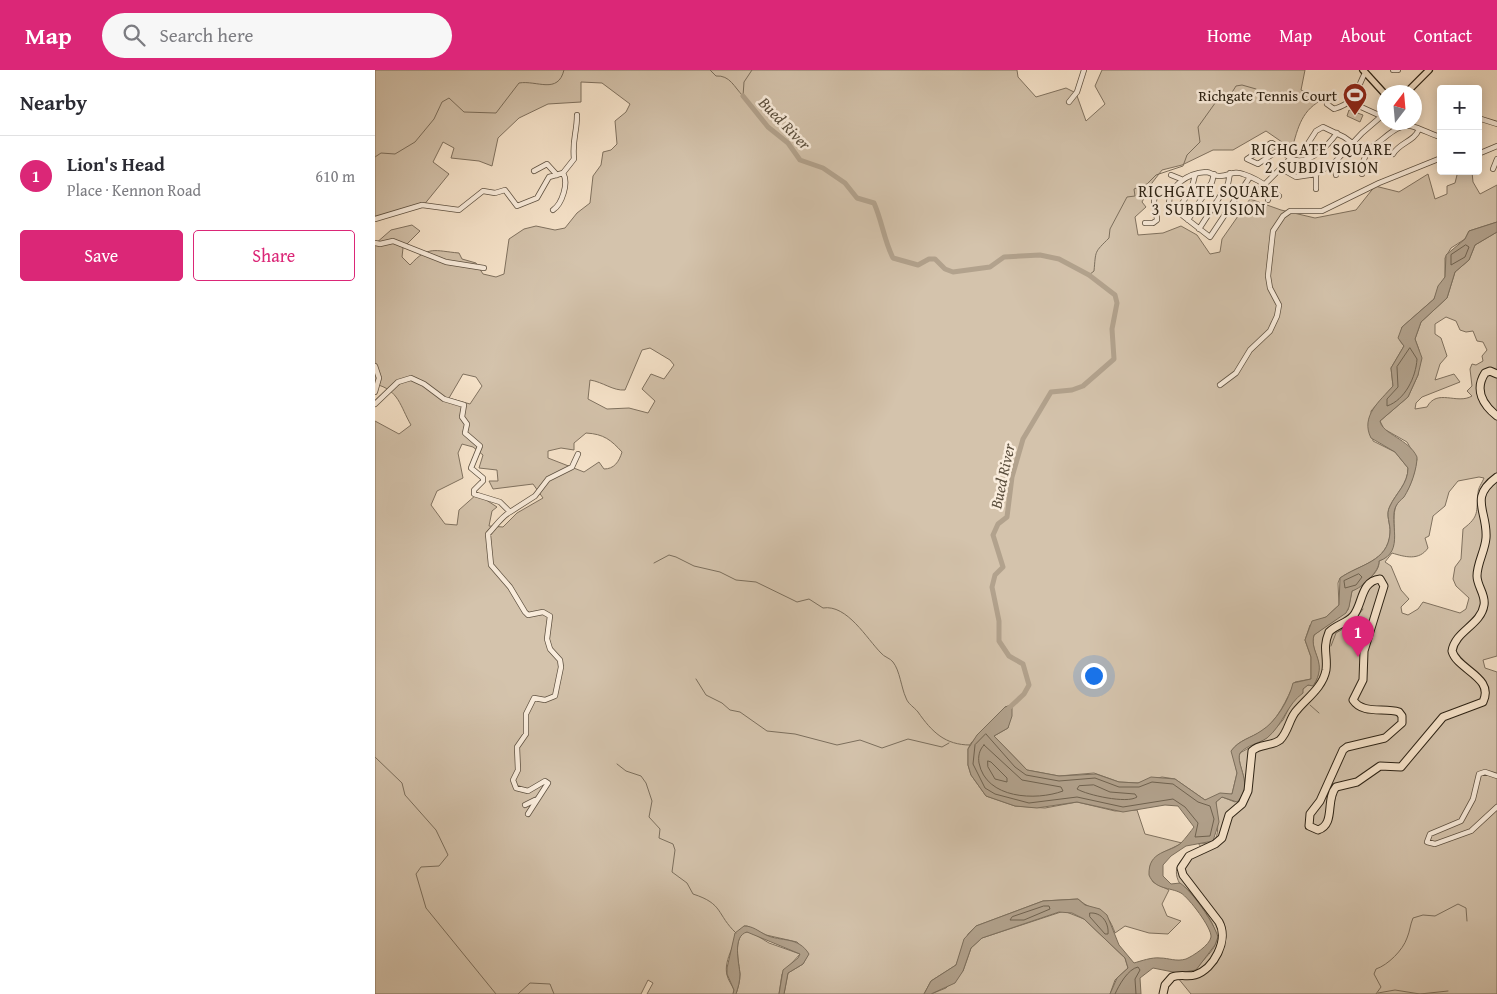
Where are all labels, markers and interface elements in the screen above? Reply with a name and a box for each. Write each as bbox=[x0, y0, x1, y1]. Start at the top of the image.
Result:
search box bbox=[102, 13, 452, 58]
text: Map bbox=[25, 18, 72, 53]
icon: search bbox=[120, 21, 148, 49]
text: Search here bbox=[160, 21, 253, 49]
text: Home bbox=[1207, 22, 1251, 49]
text: Map bbox=[1279, 22, 1312, 49]
text: About bbox=[1340, 22, 1386, 49]
text: Contact bbox=[1414, 22, 1472, 49]
sports icon: Richgate Tennis Court bbox=[1342, 82, 1368, 116]
place label: Richgate Tennis Court bbox=[1199, 85, 1338, 106]
north arrow bbox=[1377, 85, 1422, 130]
map controls bbox=[1437, 85, 1482, 175]
button: + bbox=[1437, 85, 1482, 130]
text: Nearby bbox=[20, 87, 87, 118]
water label: Bued River bbox=[753, 90, 817, 156]
button: − bbox=[1437, 130, 1482, 175]
district label: RICHGATE SQUARE 2 SUBDIVISION bbox=[1251, 137, 1393, 179]
text: Lion's Head bbox=[67, 150, 165, 178]
text: 1 bbox=[32, 164, 40, 188]
text: 610 m bbox=[315, 164, 355, 188]
text: Place · Kennon Road bbox=[67, 178, 201, 202]
district label: RICHGATE SQUARE 3 SUBDIVISION bbox=[1138, 179, 1280, 221]
button: Save bbox=[20, 230, 183, 281]
button: Share bbox=[193, 230, 355, 281]
water label: Bued River bbox=[983, 440, 1021, 512]
pin: 1 bbox=[1342, 616, 1374, 657]
your location bbox=[1081, 663, 1107, 689]

